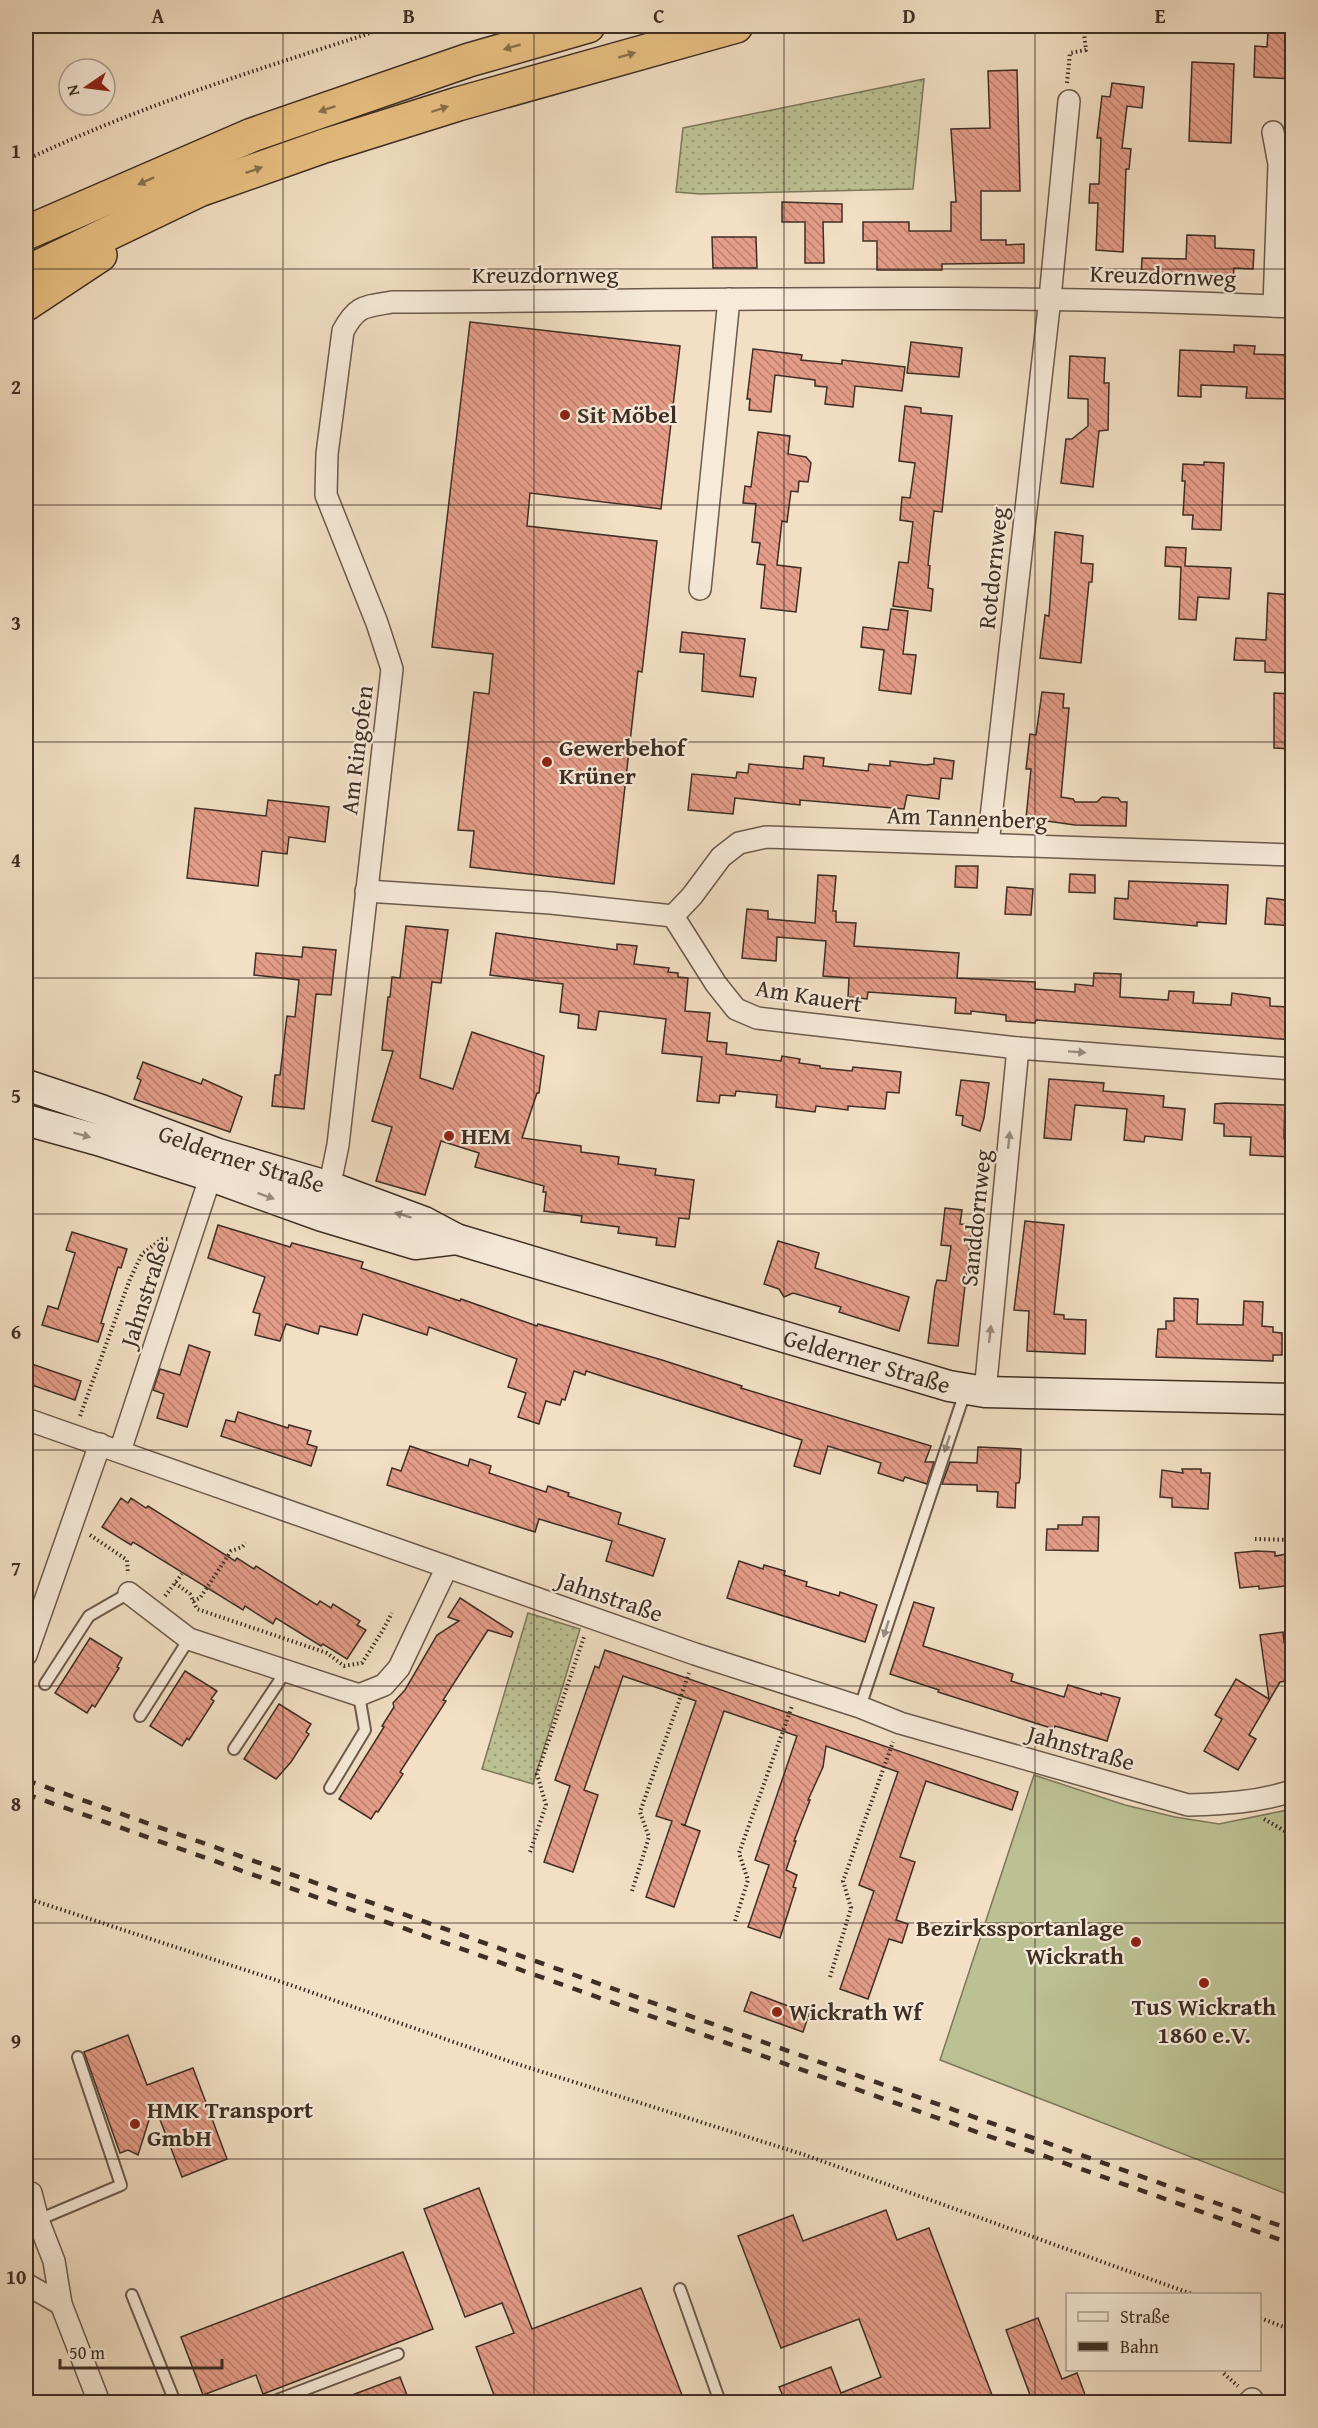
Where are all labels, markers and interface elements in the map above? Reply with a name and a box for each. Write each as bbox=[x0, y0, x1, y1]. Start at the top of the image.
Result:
text: A bbox=[152, 1, 165, 30]
text: B bbox=[403, 1, 415, 30]
text: C bbox=[653, 1, 665, 30]
text: D bbox=[902, 1, 916, 30]
text: E bbox=[1155, 1, 1166, 30]
one-way arrow bbox=[503, 43, 521, 52]
one-way arrow bbox=[618, 50, 636, 59]
north arrow bbox=[57, 57, 117, 117]
text: N bbox=[59, 82, 85, 99]
one-way arrow bbox=[318, 104, 336, 114]
one-way arrow bbox=[431, 104, 449, 114]
text: 1 bbox=[11, 136, 21, 165]
one-way arrow bbox=[246, 165, 264, 175]
one-way arrow bbox=[136, 176, 154, 186]
street label: Kreuzdornweg bbox=[1089, 255, 1237, 296]
street label: Kreuzdornweg bbox=[472, 257, 618, 292]
text: 2 bbox=[11, 372, 21, 401]
place label: Sit Möbel bbox=[577, 397, 678, 432]
marker: Sit Möbel bbox=[558, 408, 572, 422]
street label: Rotdornweg bbox=[969, 505, 1016, 631]
text: 3 bbox=[11, 608, 21, 637]
street label: Am Ringofen bbox=[331, 683, 382, 817]
place label: Gewerbehof Krüner bbox=[559, 730, 688, 793]
marker: Gewerbehof Krüner bbox=[540, 755, 554, 769]
street label: Am Tannenberg bbox=[886, 797, 1048, 838]
text: 4 bbox=[11, 845, 21, 874]
street label: Am Kauert bbox=[753, 970, 865, 1021]
one-way arrow bbox=[1067, 1048, 1086, 1057]
text: 5 bbox=[11, 1081, 21, 1110]
street label: Gelderner Straße bbox=[154, 1115, 329, 1201]
place label: HEM bbox=[461, 1118, 511, 1153]
marker: HEM bbox=[442, 1129, 456, 1143]
one-way arrow bbox=[1004, 1130, 1014, 1149]
one-way arrow bbox=[73, 1131, 91, 1141]
street label: Sanddornweg bbox=[951, 1148, 1000, 1288]
one-way arrow bbox=[257, 1191, 275, 1201]
one-way arrow bbox=[394, 1210, 412, 1219]
street label: Jahnstraße bbox=[110, 1236, 178, 1355]
text: 6 bbox=[11, 1317, 21, 1346]
street label: Gelderner Straße bbox=[779, 1320, 955, 1402]
one-way arrow bbox=[985, 1324, 995, 1343]
one-way arrow bbox=[942, 1435, 952, 1453]
text: 7 bbox=[11, 1553, 21, 1582]
street label: Jahnstraße bbox=[550, 1561, 668, 1631]
one-way arrow bbox=[880, 1620, 890, 1638]
street label: Jahnstraße bbox=[1020, 1715, 1139, 1780]
text: 8 bbox=[11, 1789, 21, 1818]
place label: Bezirkssportanlage Wickrath bbox=[916, 1910, 1124, 1973]
marker: Bezirkssportanlage Wickrath bbox=[1129, 1935, 1143, 1949]
marker: TuS Wickrath 1860 e.V. bbox=[1197, 1976, 1211, 1990]
place label: TuS Wickrath 1860 e.V. bbox=[1132, 1989, 1276, 2052]
place label: Wickrath Wf bbox=[789, 1994, 924, 2029]
marker: Wickrath Wf bbox=[770, 2005, 784, 2019]
text: 9 bbox=[11, 2026, 21, 2055]
place label: HMK Transport GmbH bbox=[147, 2092, 313, 2155]
marker: HMK Transport GmbH bbox=[128, 2117, 142, 2131]
text: 10 bbox=[6, 2262, 26, 2291]
legend bbox=[1066, 2293, 1261, 2371]
text: Straße bbox=[1120, 2303, 1170, 2330]
scale bar bbox=[60, 2332, 222, 2370]
text: Bahn bbox=[1120, 2333, 1159, 2360]
text: 50 m bbox=[69, 2339, 105, 2366]

